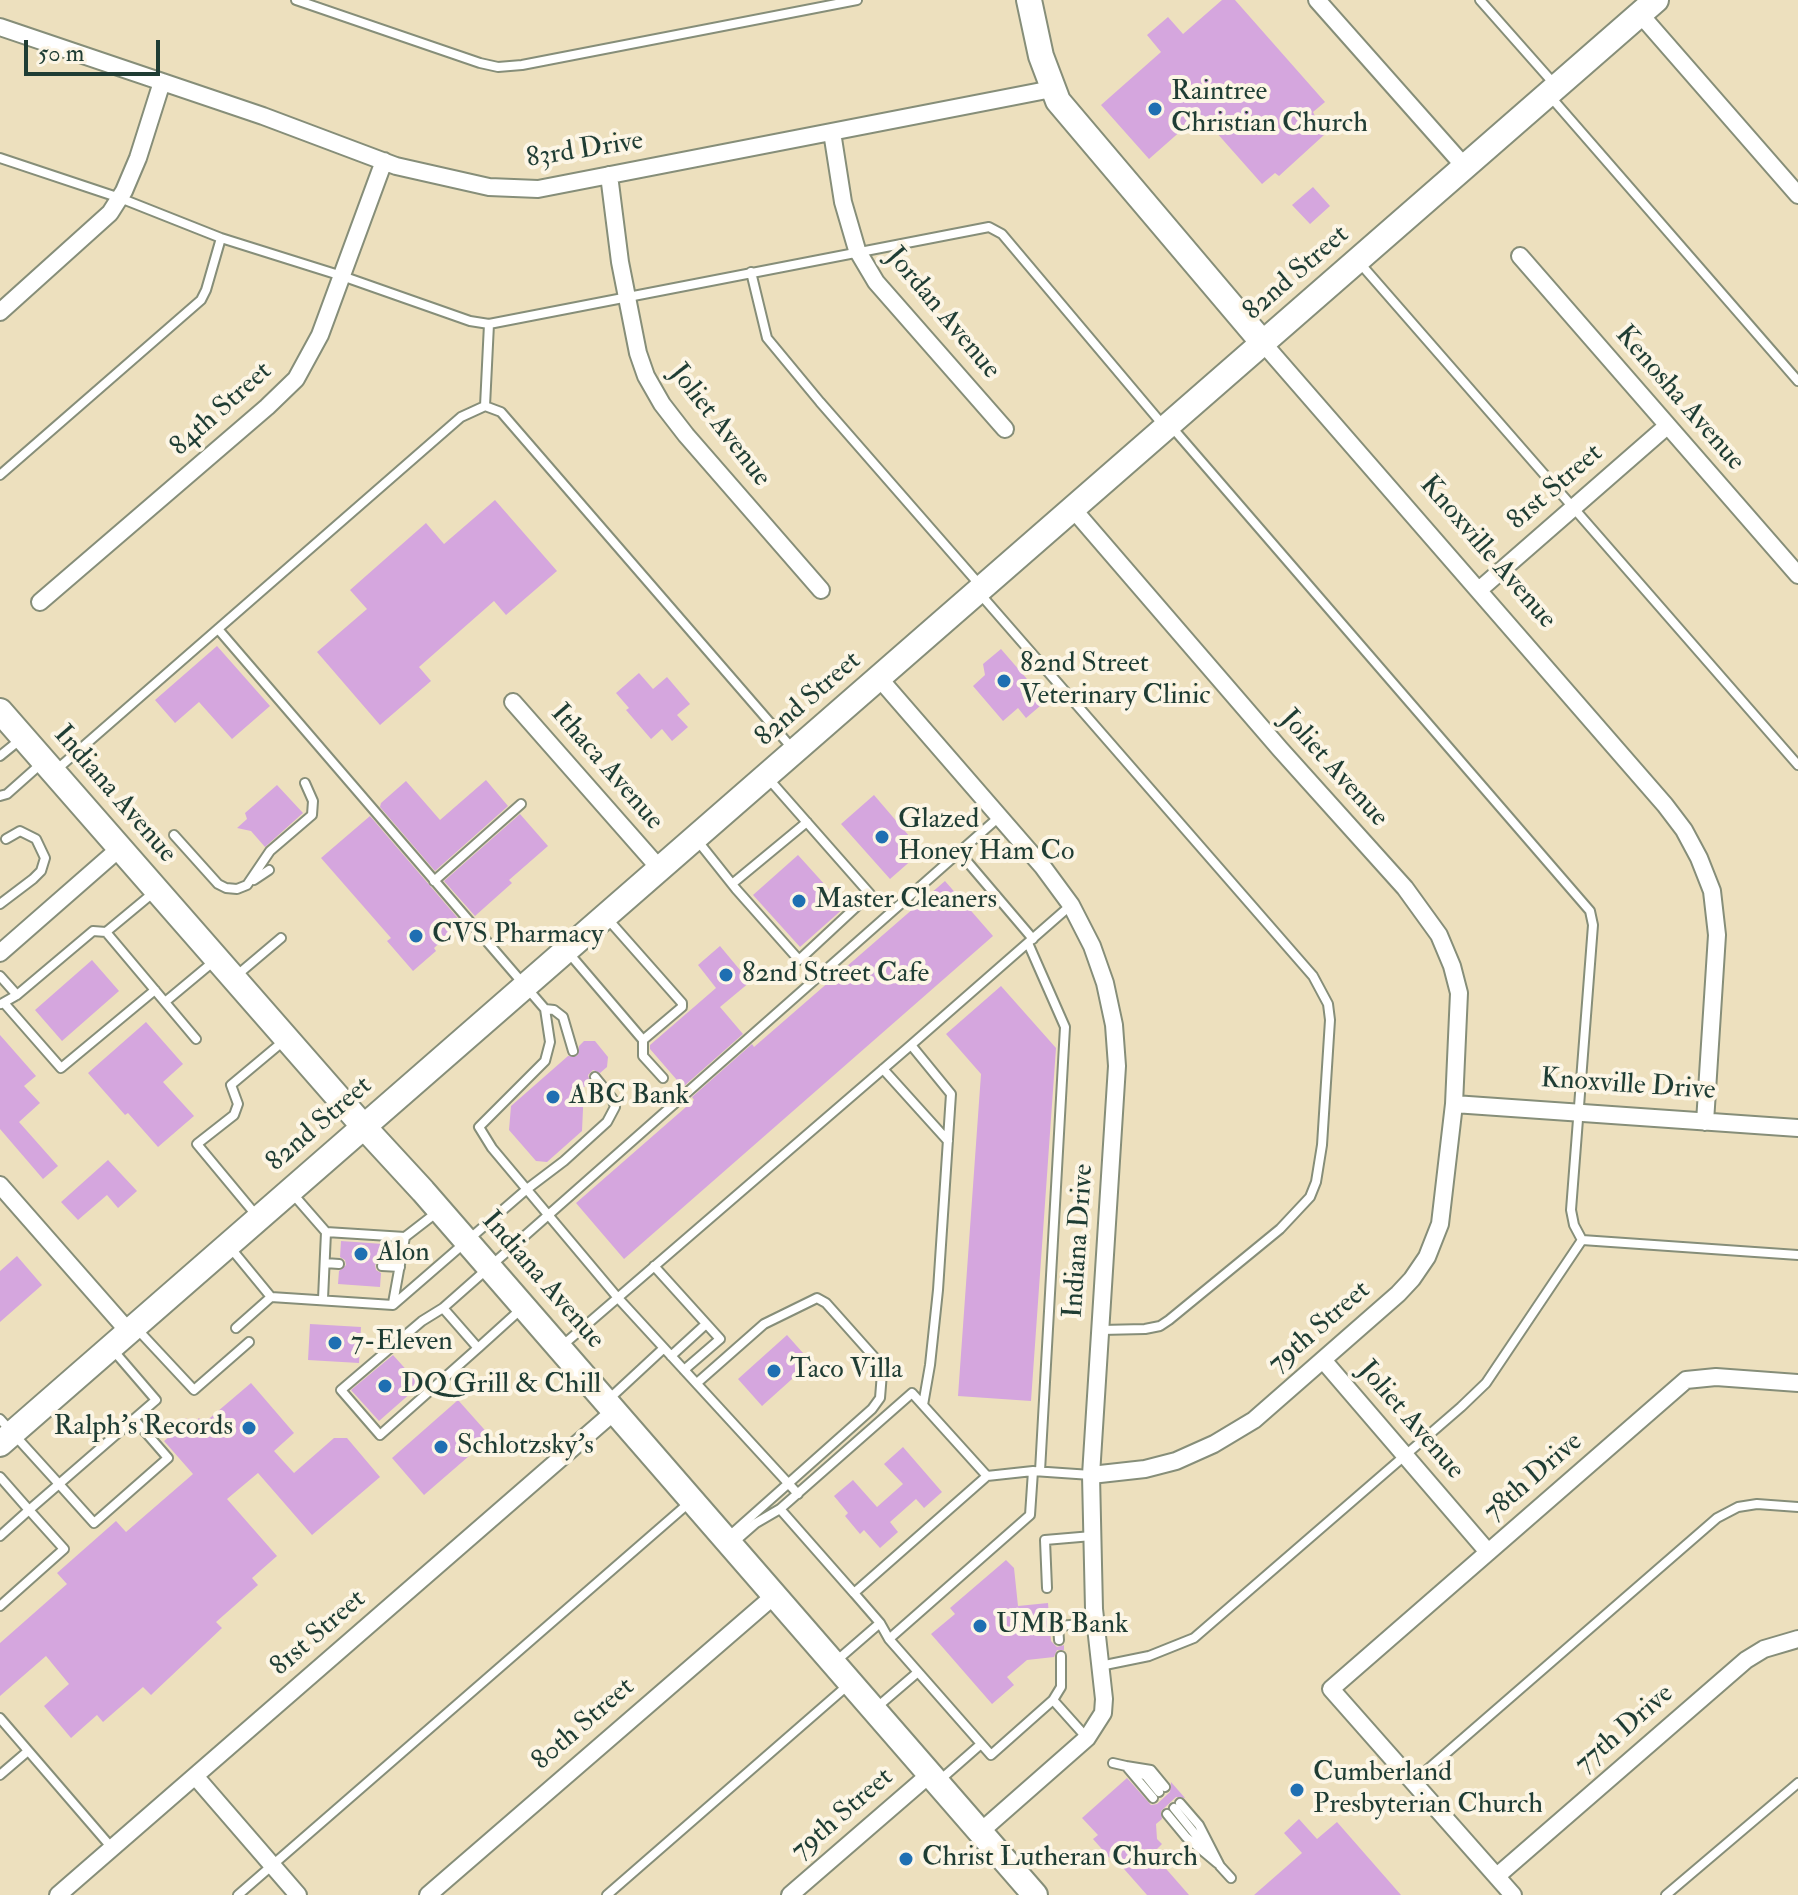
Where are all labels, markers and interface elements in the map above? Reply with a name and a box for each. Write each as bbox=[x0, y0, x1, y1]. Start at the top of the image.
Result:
scale bar bbox=[28, 24, 164, 74]
text: 50 m bbox=[38, 38, 84, 69]
place label: Raintree Christian Church bbox=[1171, 76, 1368, 142]
marker: Raintree Christian Church bbox=[1146, 100, 1164, 118]
street label: 83rd Drive bbox=[524, 125, 646, 177]
street label: 82nd Street bbox=[1237, 219, 1357, 329]
street label: Jordan Avenue bbox=[877, 241, 1007, 387]
street label: Kenosha Avenue bbox=[1607, 320, 1751, 478]
street label: 84th Street bbox=[164, 356, 280, 464]
street label: Joliet Avenue bbox=[661, 358, 777, 494]
street label: 81st Street bbox=[1502, 438, 1610, 538]
street label: Knoxville Avenue bbox=[1411, 470, 1563, 636]
street label: 82nd Street bbox=[749, 645, 869, 755]
place label: 82nd Street Veterinary Clinic bbox=[1020, 648, 1211, 714]
marker: 82nd Street Veterinary Clinic bbox=[995, 672, 1013, 690]
street label: Ithaca Avenue bbox=[542, 698, 670, 838]
street label: Joliet Avenue bbox=[1272, 703, 1394, 835]
street label: Indiana Avenue bbox=[45, 719, 183, 871]
place label: Glazed Honey Ham Co bbox=[898, 804, 1074, 870]
marker: Glazed Honey Ham Co bbox=[873, 828, 891, 846]
place label: Master Cleaners bbox=[815, 884, 997, 918]
marker: Master Cleaners bbox=[790, 892, 808, 910]
place label: CVS Pharmacy bbox=[432, 919, 604, 953]
marker: CVS Pharmacy bbox=[407, 927, 425, 945]
place label: 82nd Street Cafe bbox=[742, 958, 929, 992]
marker: 82nd Street Cafe bbox=[717, 966, 735, 984]
street label: Knoxville Drive bbox=[1540, 1063, 1716, 1109]
street label: 82nd Street bbox=[260, 1070, 380, 1180]
place label: ABC Bank bbox=[569, 1080, 689, 1114]
marker: ABC Bank bbox=[544, 1088, 562, 1106]
street label: Indiana Drive bbox=[1058, 1163, 1102, 1319]
street label: Indiana Avenue bbox=[473, 1205, 611, 1357]
place label: Alon bbox=[377, 1237, 430, 1271]
marker: Alon bbox=[352, 1245, 370, 1263]
street label: 79th Street bbox=[1262, 1275, 1378, 1381]
place label: 7-Eleven bbox=[351, 1326, 453, 1360]
marker: 7-Eleven bbox=[326, 1334, 344, 1352]
place label: Taco Villa bbox=[790, 1354, 903, 1388]
street label: Joliet Avenue bbox=[1349, 1355, 1471, 1487]
marker: Taco Villa bbox=[765, 1362, 783, 1380]
place label: DQ Grill & Chill bbox=[401, 1369, 601, 1403]
marker: DQ Grill & Chill bbox=[376, 1377, 394, 1395]
place label: Ralph's Records bbox=[54, 1411, 233, 1445]
marker: Ralph's Records bbox=[240, 1419, 258, 1437]
street label: 78th Drive bbox=[1478, 1426, 1590, 1530]
place label: Schlotzsky's bbox=[457, 1430, 594, 1464]
marker: Schlotzsky's bbox=[432, 1438, 450, 1456]
street label: 81st Street bbox=[265, 1584, 373, 1684]
place label: UMB Bank bbox=[996, 1609, 1128, 1643]
marker: UMB Bank bbox=[971, 1617, 989, 1635]
street label: 80th Street bbox=[526, 1671, 642, 1779]
street label: 77th Drive bbox=[1569, 1678, 1681, 1782]
place label: Cumberland Presbyterian Church bbox=[1313, 1757, 1543, 1823]
street label: 79th Street bbox=[785, 1762, 901, 1868]
marker: Cumberland Presbyterian Church bbox=[1288, 1781, 1306, 1799]
place label: Christ Lutheran Church bbox=[922, 1842, 1198, 1876]
marker: Christ Lutheran Church bbox=[897, 1850, 915, 1868]

